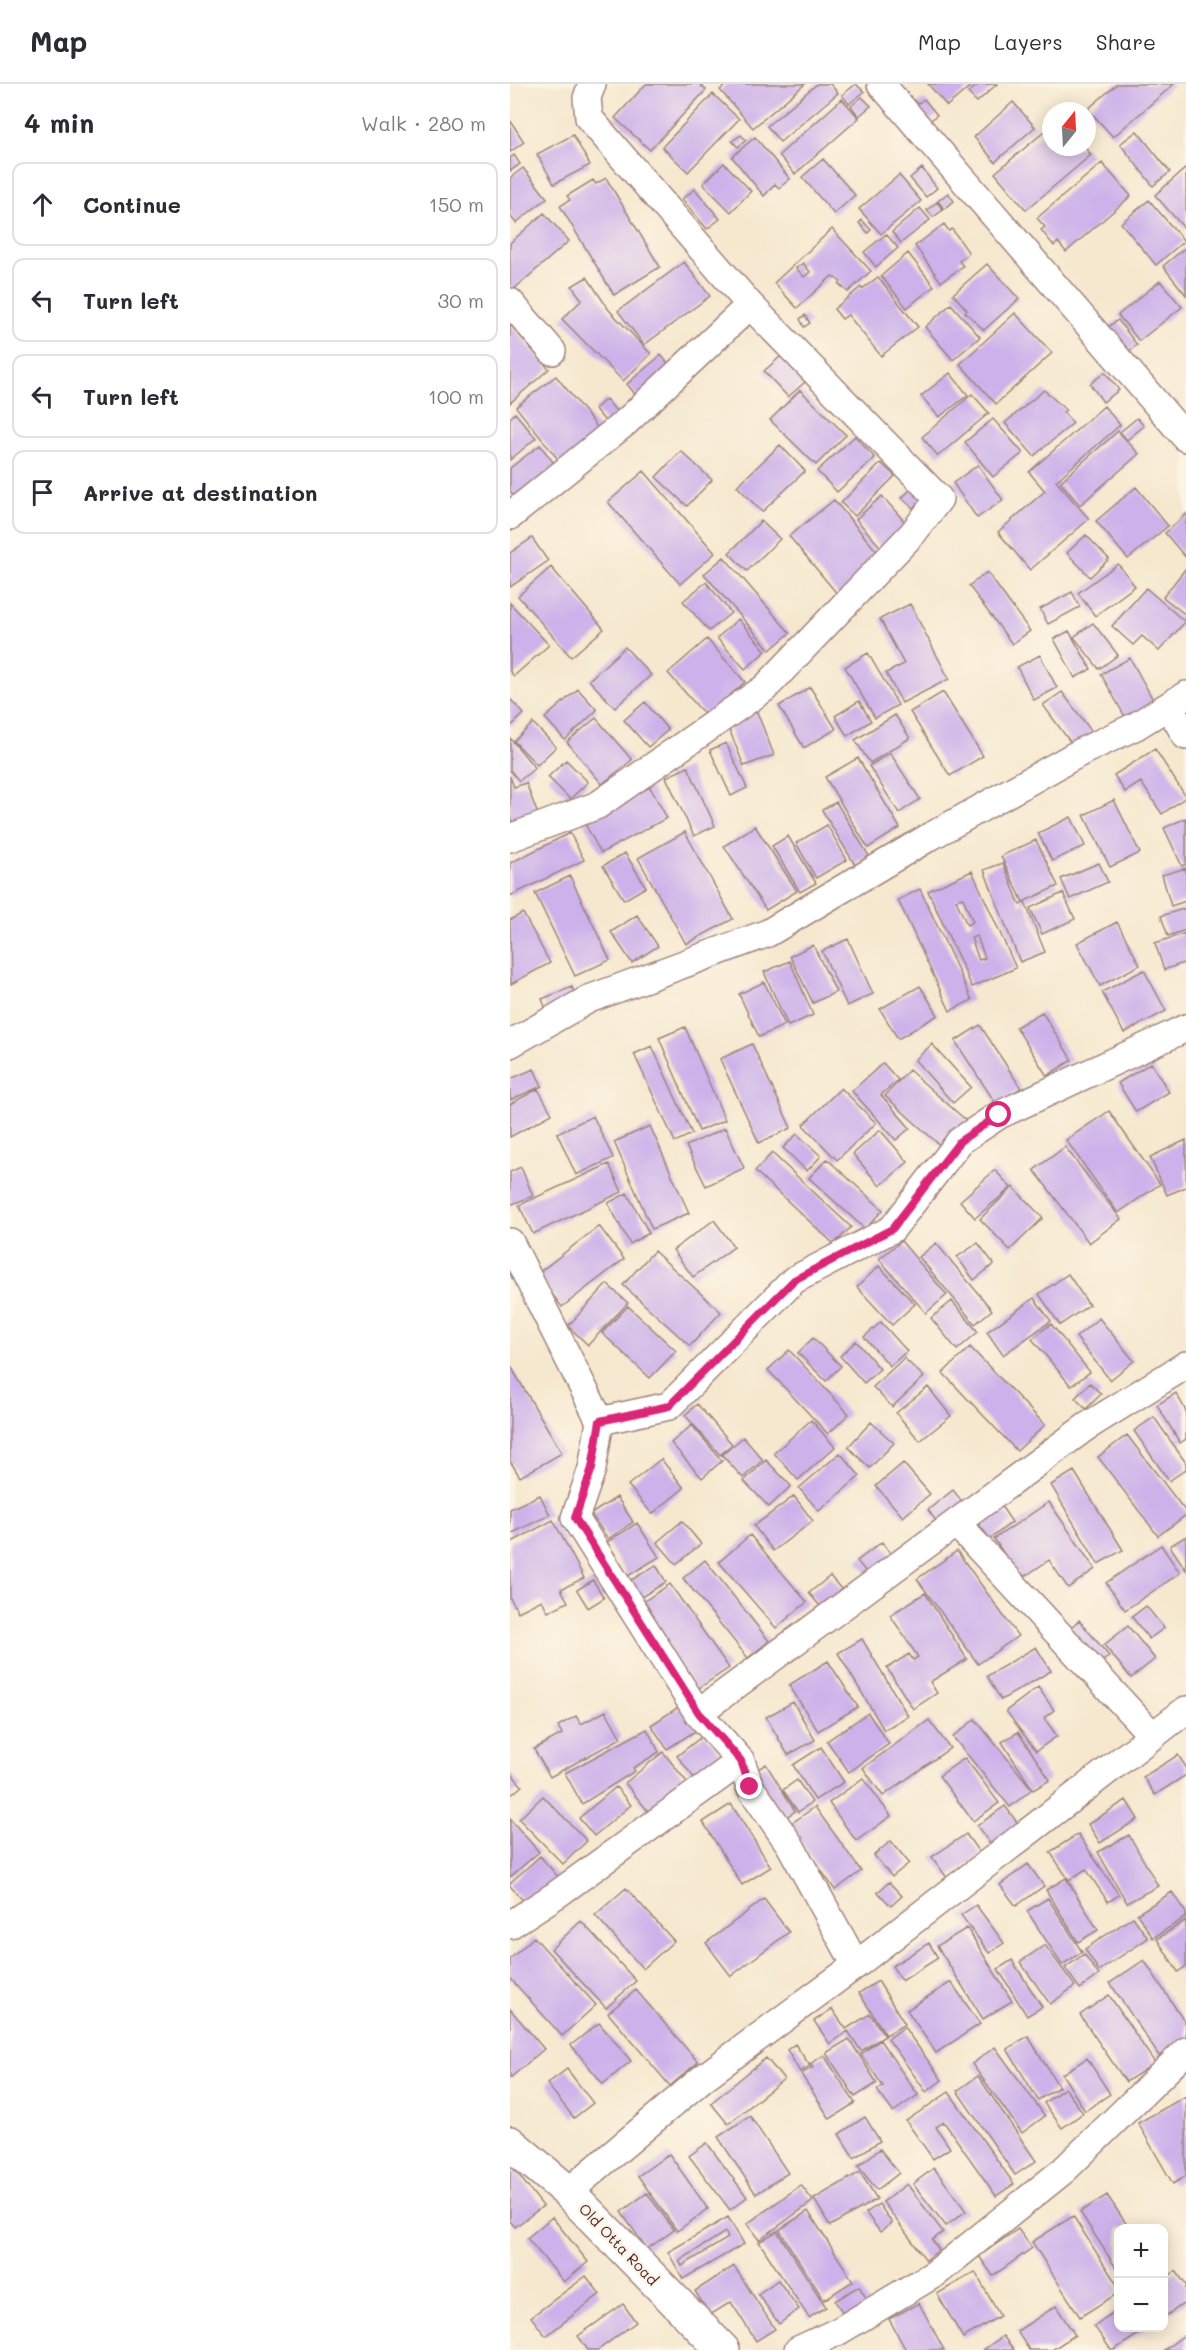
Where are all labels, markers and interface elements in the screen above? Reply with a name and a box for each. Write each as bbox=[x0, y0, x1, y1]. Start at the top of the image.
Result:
text: Map bbox=[30, 23, 87, 59]
text: Map bbox=[918, 28, 961, 55]
text: Layers bbox=[994, 28, 1063, 55]
text: Share bbox=[1096, 28, 1156, 55]
north arrow bbox=[1042, 102, 1096, 156]
text: 4 min bbox=[24, 106, 94, 140]
text: Walk · 280 m bbox=[361, 110, 486, 136]
icon: ahead bbox=[26, 188, 59, 221]
text: Continue bbox=[83, 190, 181, 219]
text: 150 m bbox=[429, 191, 484, 217]
icon: left bbox=[26, 284, 59, 317]
text: Turn left bbox=[83, 286, 179, 315]
text: 30 m bbox=[438, 287, 484, 313]
icon: left bbox=[26, 380, 59, 413]
text: Turn left bbox=[83, 382, 179, 411]
text: 100 m bbox=[428, 383, 484, 409]
icon: arrive bbox=[26, 476, 59, 509]
text: Arrive at destination bbox=[83, 478, 318, 507]
route start bbox=[985, 1101, 1011, 1127]
route end bbox=[736, 1773, 762, 1799]
street label: Old Otta Road bbox=[575, 2199, 663, 2289]
map controls bbox=[1114, 2224, 1168, 2332]
button: + bbox=[1114, 2224, 1168, 2278]
button: − bbox=[1114, 2278, 1168, 2332]

